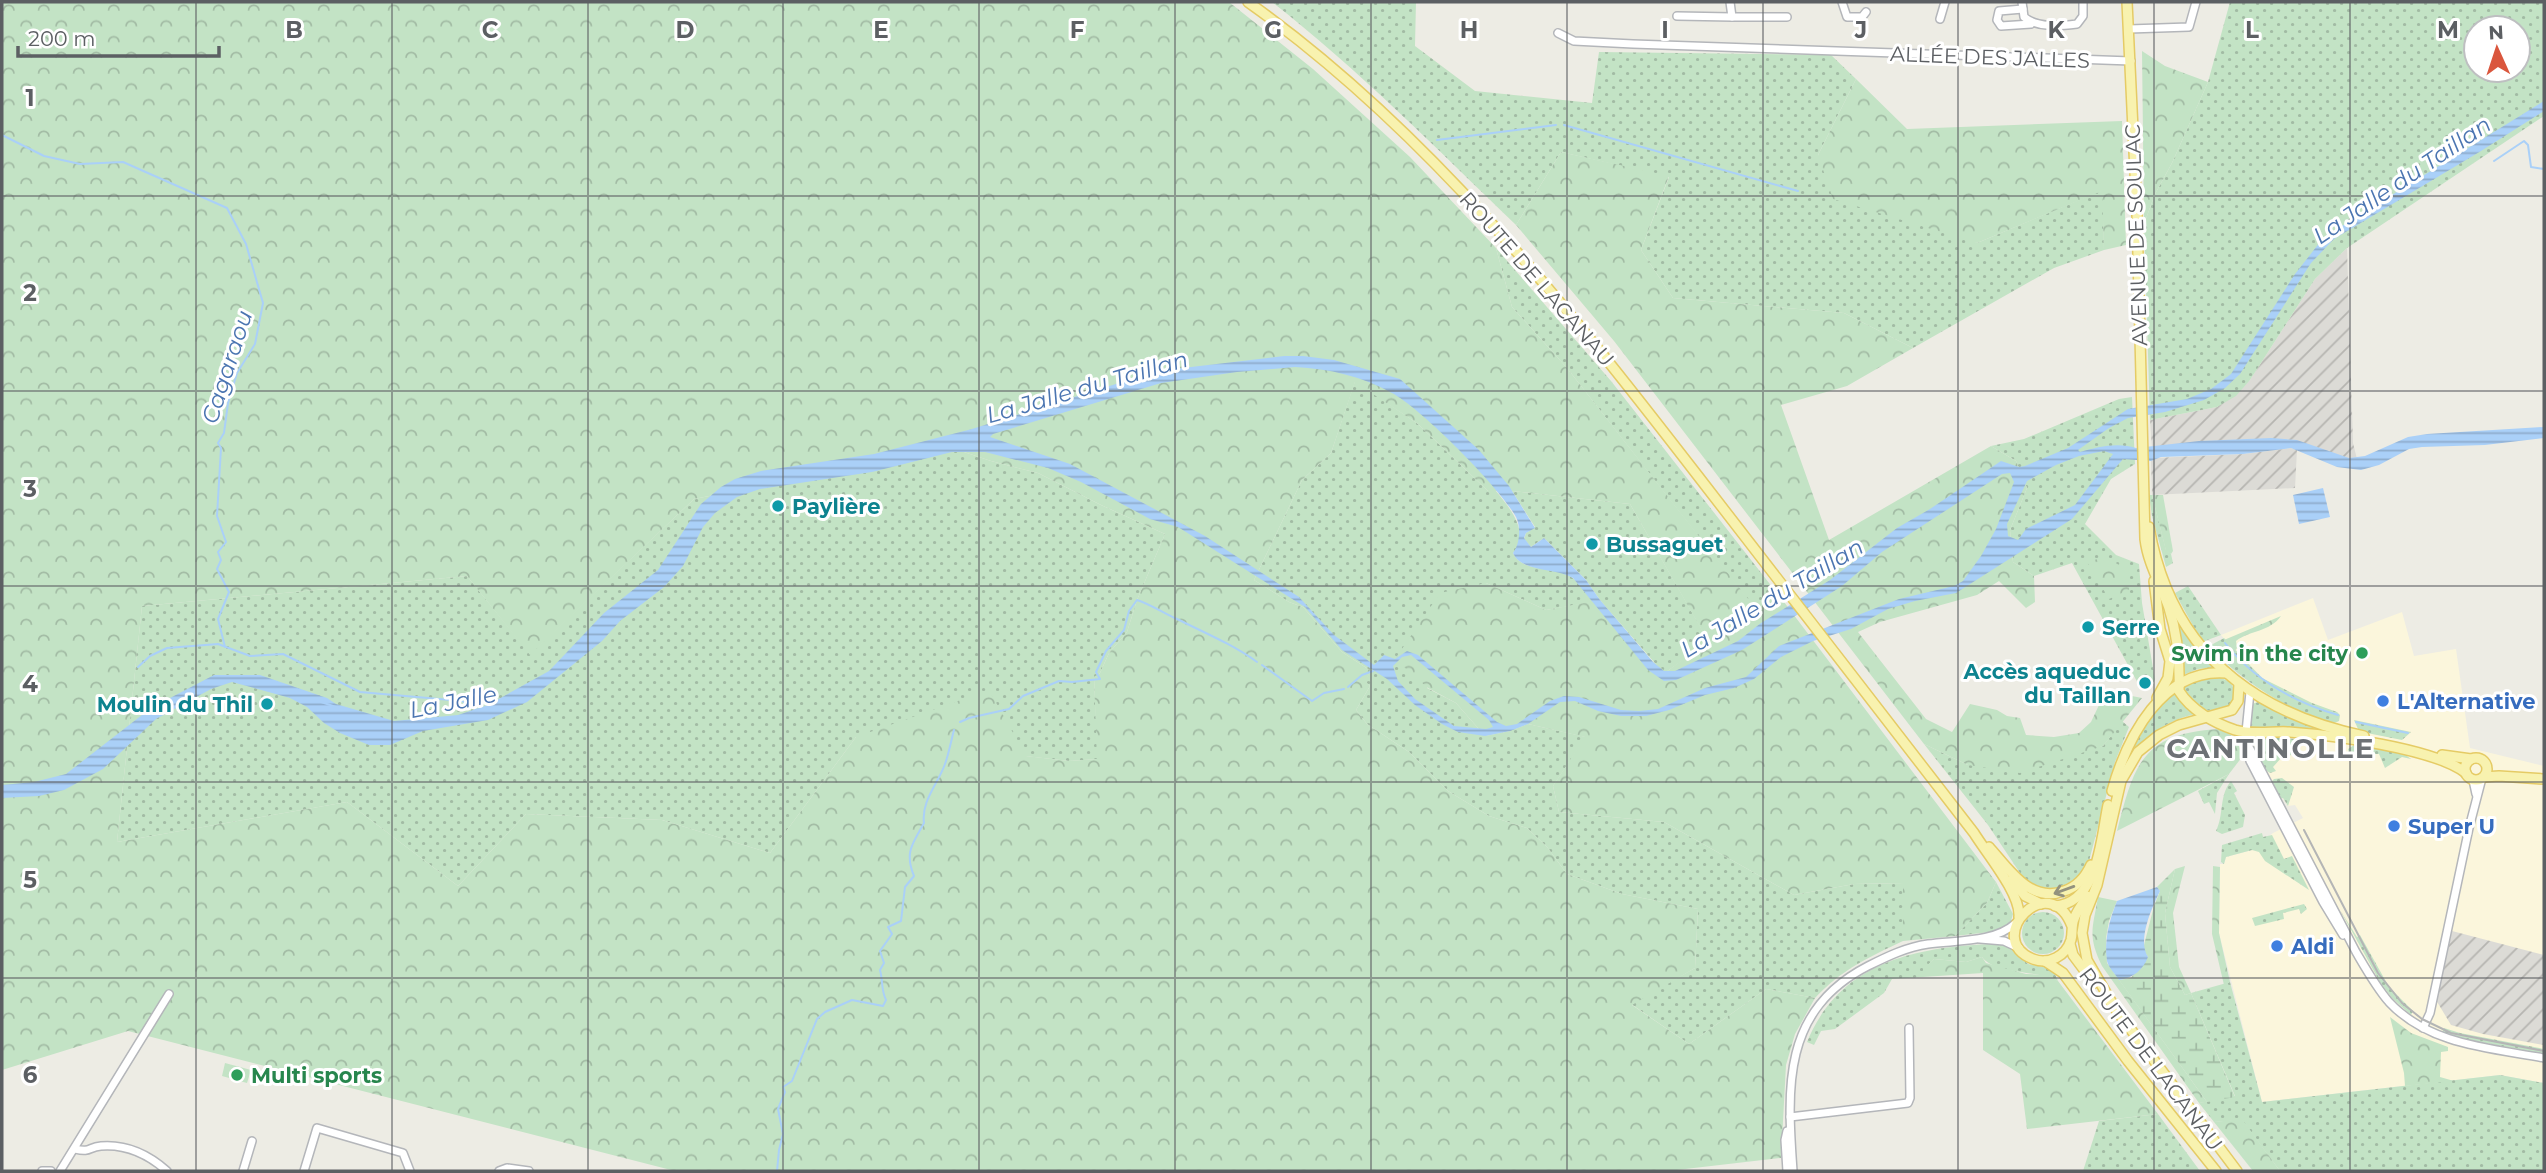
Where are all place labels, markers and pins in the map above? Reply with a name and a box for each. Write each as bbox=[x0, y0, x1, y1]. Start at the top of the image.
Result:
place label: Paylière bbox=[792, 494, 880, 519]
marker: Paylière bbox=[770, 498, 786, 514]
place label: Bussaguet bbox=[1606, 532, 1723, 557]
marker: Bussaguet bbox=[1584, 536, 1600, 552]
place label: Serre bbox=[2102, 615, 2160, 640]
marker: Serre bbox=[2080, 619, 2096, 635]
place label: Swim in the city bbox=[2171, 641, 2348, 666]
marker: Swim in the city bbox=[2354, 645, 2370, 661]
place label: Accès aqueduc du Taillan bbox=[1963, 659, 2132, 708]
marker: Accès aqueduc du Taillan bbox=[2137, 675, 2153, 691]
place label: L'Alternative bbox=[2397, 689, 2535, 714]
place label: Moulin du Thil bbox=[97, 692, 253, 717]
marker: L'Alternative bbox=[2375, 693, 2391, 709]
marker: Moulin du Thil bbox=[259, 696, 275, 712]
place label: Super U bbox=[2408, 814, 2495, 839]
marker: Super U bbox=[2386, 818, 2402, 834]
place label: Aldi bbox=[2290, 934, 2334, 959]
marker: Aldi bbox=[2269, 938, 2285, 954]
place label: Multi sports bbox=[251, 1063, 382, 1088]
marker: Multi sports bbox=[229, 1067, 245, 1083]

